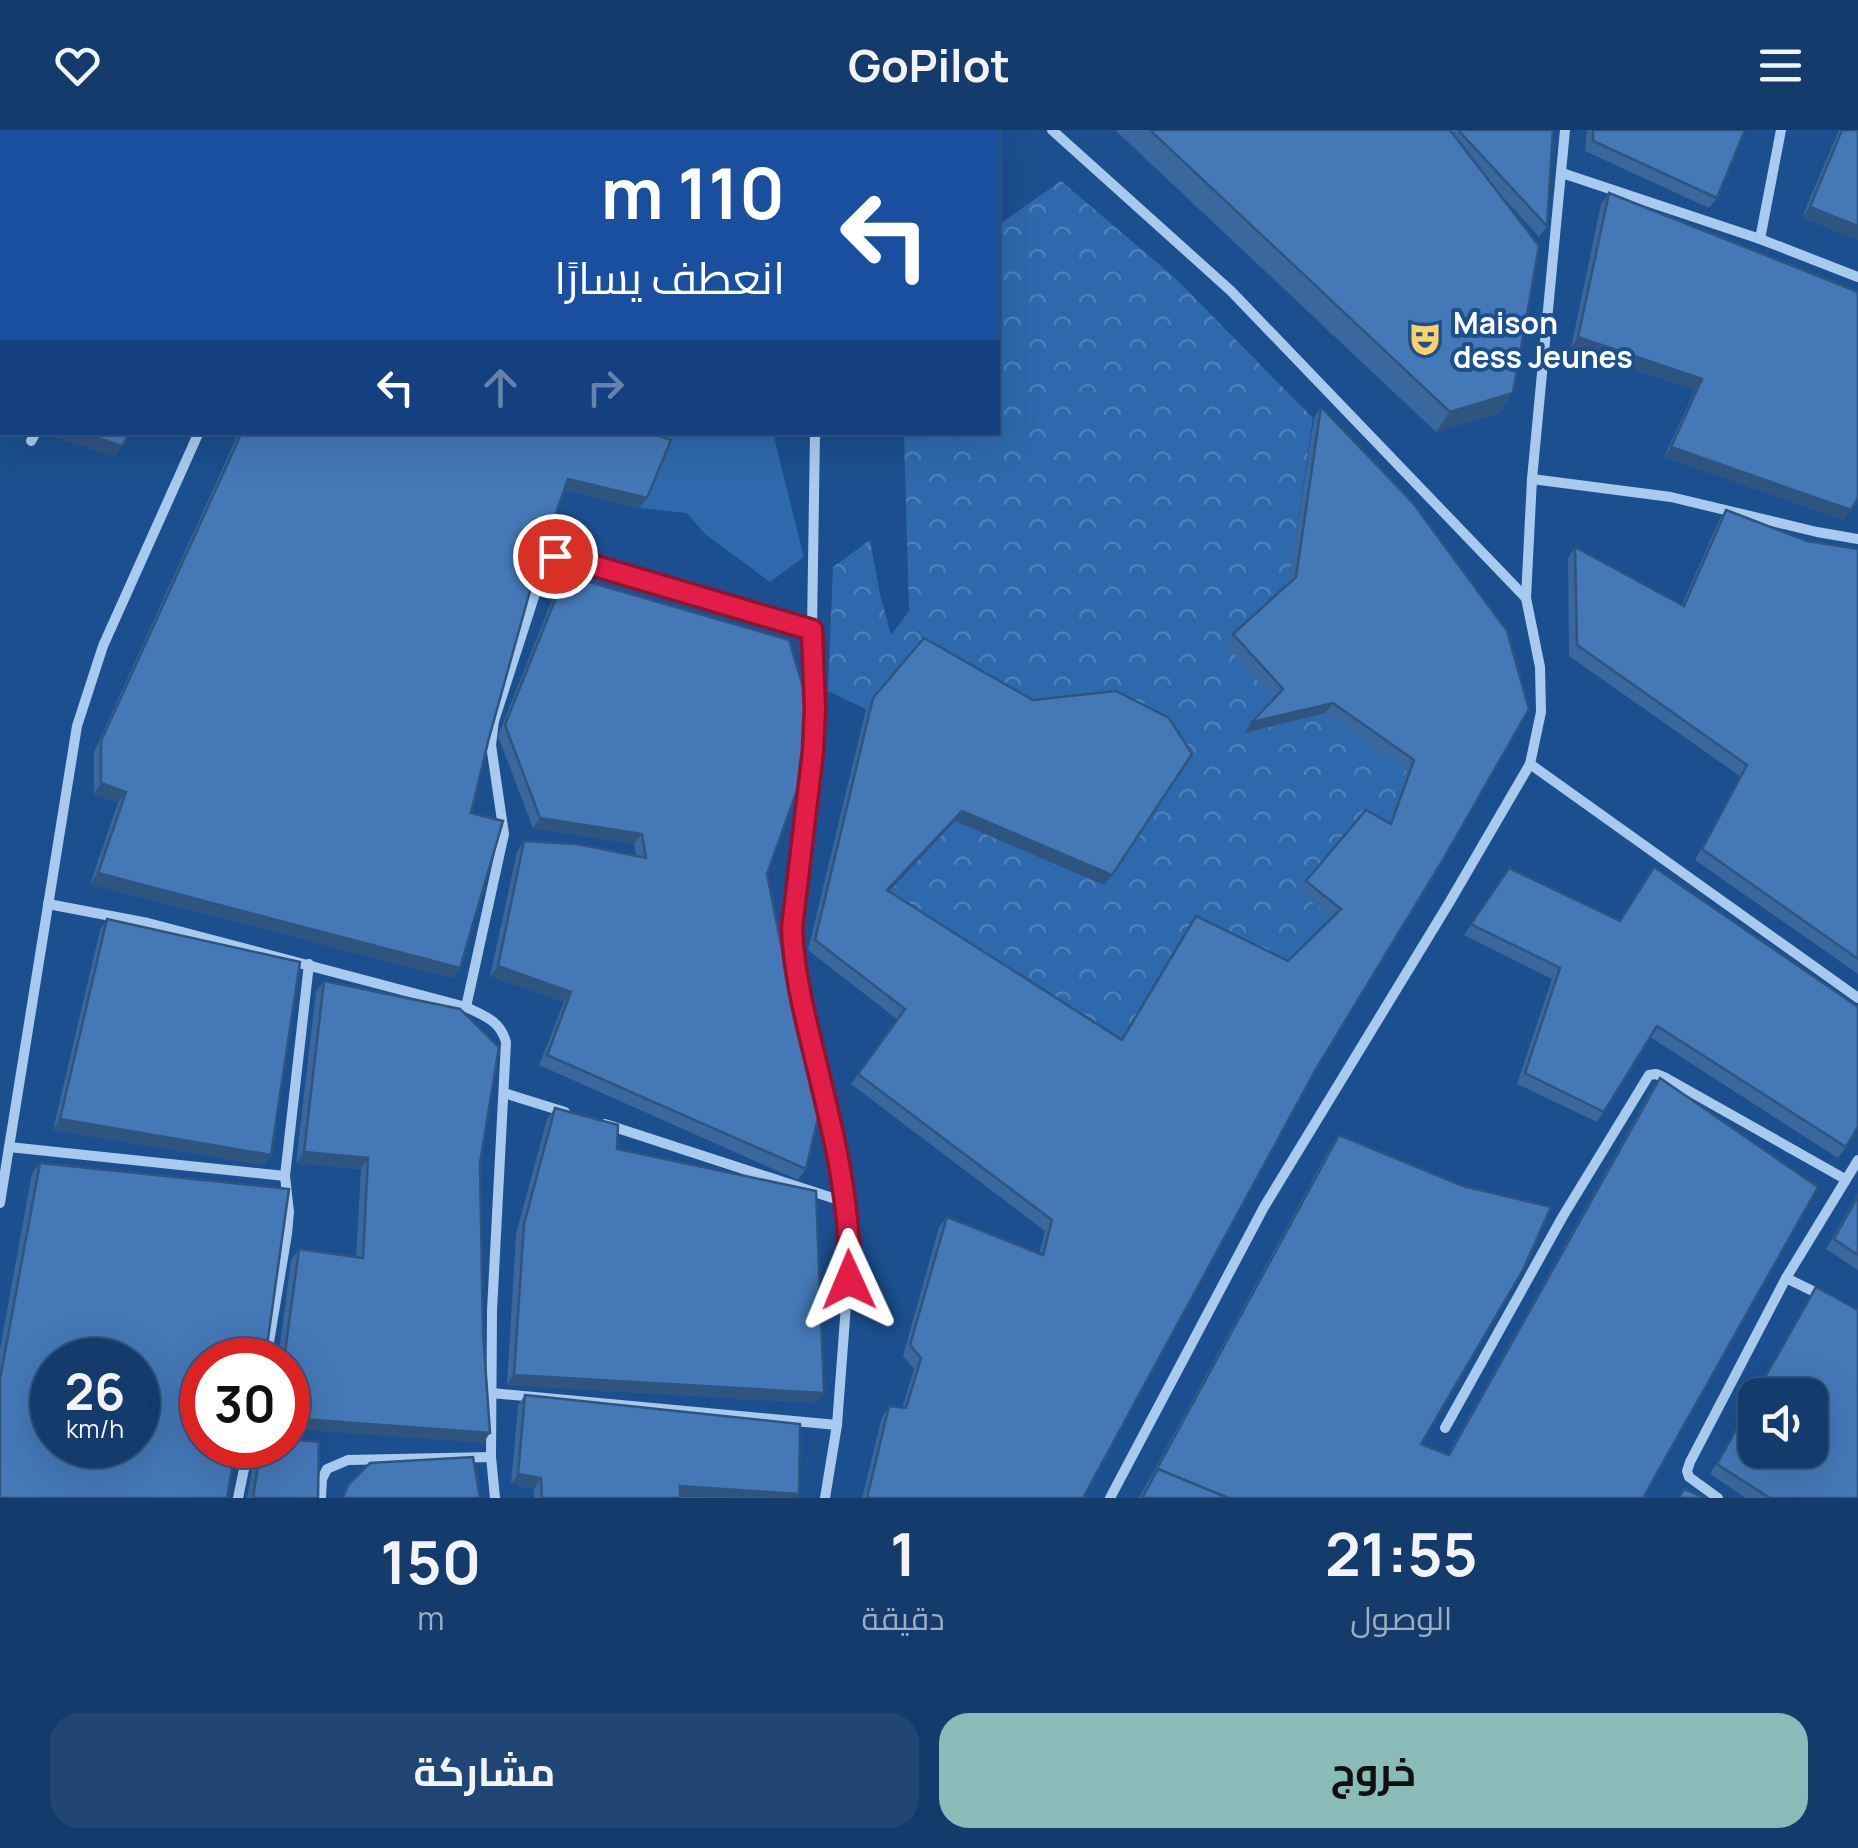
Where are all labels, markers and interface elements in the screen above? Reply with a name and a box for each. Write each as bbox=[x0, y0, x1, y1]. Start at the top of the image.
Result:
text: GoPilot bbox=[848, 34, 1010, 96]
icon: heart bbox=[50, 38, 105, 93]
icon: menu bbox=[1753, 38, 1808, 93]
text: 110 m bbox=[601, 144, 785, 240]
icon: left bbox=[820, 170, 950, 300]
text: انعطف يسارًا bbox=[554, 246, 785, 308]
place label: Maison dess Jeunes bbox=[1453, 302, 1633, 377]
theatre icon: Maison dess Jeunes bbox=[1406, 320, 1444, 358]
icon: left bbox=[368, 360, 423, 415]
icon: ahead bbox=[473, 360, 528, 415]
icon: right bbox=[578, 360, 633, 415]
pin bbox=[513, 514, 598, 599]
icon: arrive bbox=[528, 529, 583, 584]
position arrow bbox=[797, 1228, 901, 1332]
speed limit sign: 30 bbox=[180, 1338, 310, 1468]
text: 26 bbox=[65, 1357, 125, 1425]
map controls bbox=[1738, 1378, 1828, 1468]
button: sound bbox=[1738, 1378, 1828, 1468]
text: km/h bbox=[66, 1411, 124, 1446]
text: 1 bbox=[890, 1512, 916, 1594]
text: 21:55 bbox=[1325, 1512, 1478, 1594]
text: 150 bbox=[380, 1520, 481, 1602]
text: m bbox=[417, 1596, 444, 1640]
text: دقيقة bbox=[861, 1596, 945, 1640]
text: الوصول bbox=[1350, 1596, 1452, 1640]
button: مشاركة bbox=[50, 1713, 919, 1828]
button: خروج bbox=[939, 1713, 1808, 1828]

